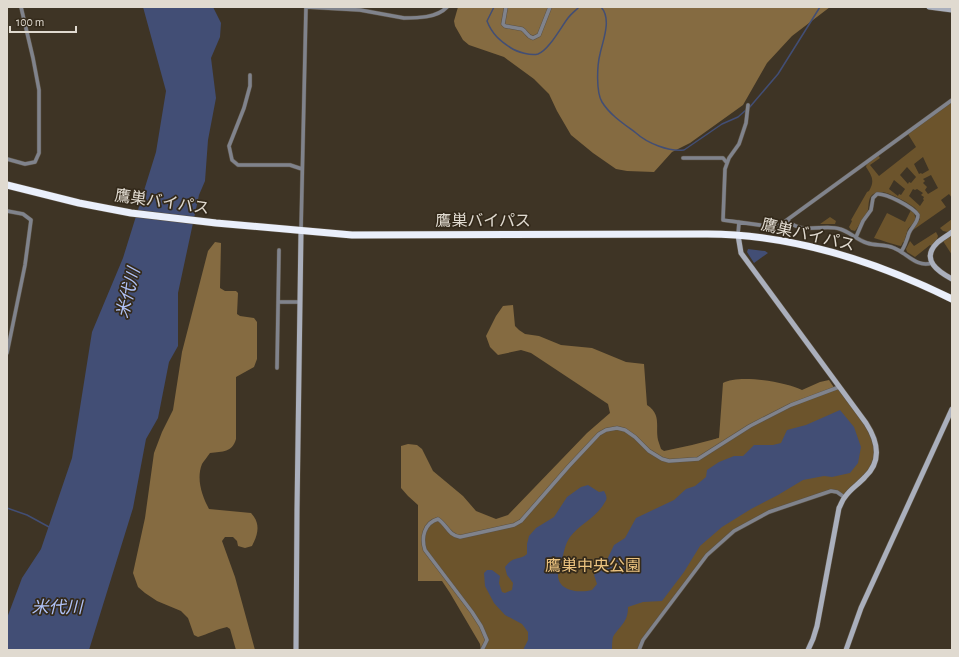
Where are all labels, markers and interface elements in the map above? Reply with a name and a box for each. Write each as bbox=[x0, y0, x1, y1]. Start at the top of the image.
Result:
scale bar bbox=[10, 8, 76, 34]
text: 100 m bbox=[16, 16, 44, 28]
street label: 鷹巣バイパス bbox=[114, 186, 211, 217]
street label: 鷹巣バイパス bbox=[435, 212, 531, 229]
street label: 鷹巣バイパス bbox=[760, 215, 857, 254]
water label: 米代川 bbox=[113, 264, 143, 320]
park label: 鷹巣中央公園 bbox=[545, 557, 641, 574]
water label: 米代川 bbox=[32, 598, 84, 616]

